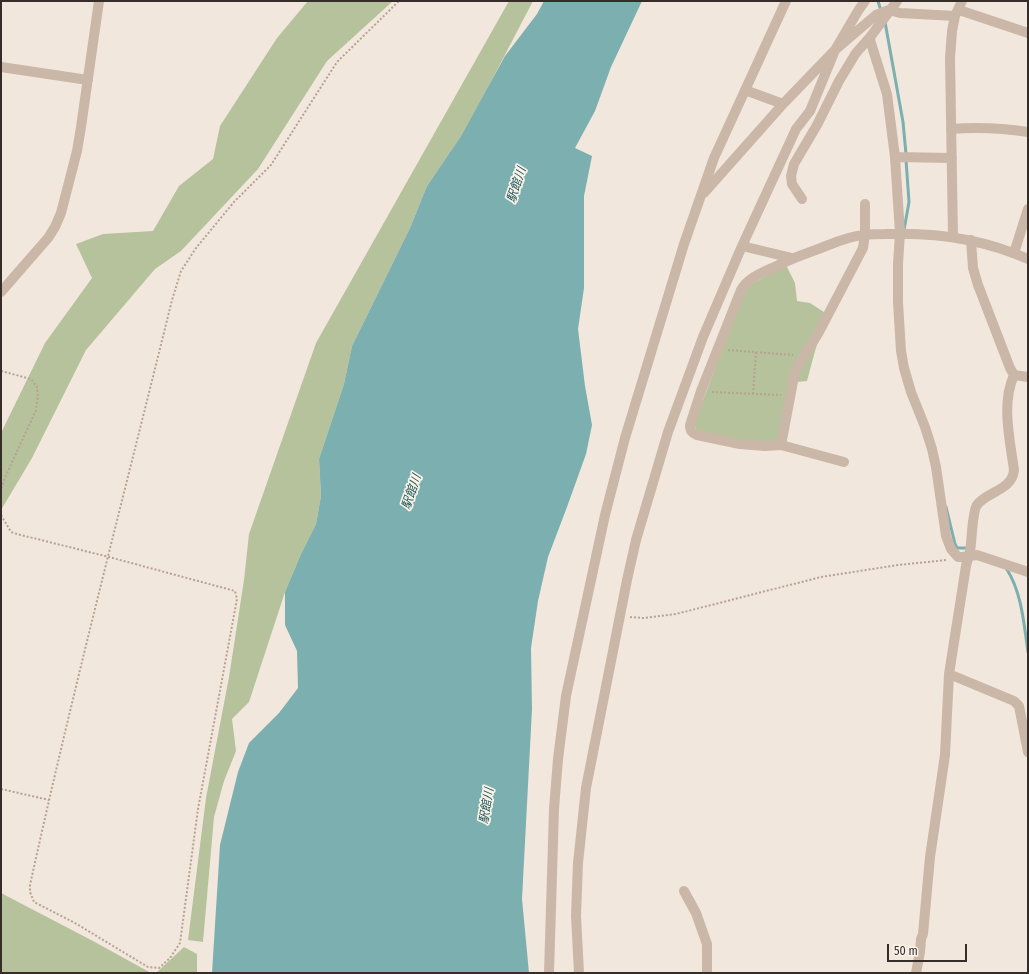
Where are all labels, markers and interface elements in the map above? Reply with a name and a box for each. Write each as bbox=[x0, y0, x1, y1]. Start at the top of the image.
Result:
water label: 駅館川 bbox=[505, 166, 529, 204]
water label: 駅館川 bbox=[399, 473, 425, 511]
water label: 駅館川 bbox=[477, 787, 497, 825]
scale bar bbox=[889, 936, 969, 962]
text: 50 m bbox=[894, 944, 918, 958]

